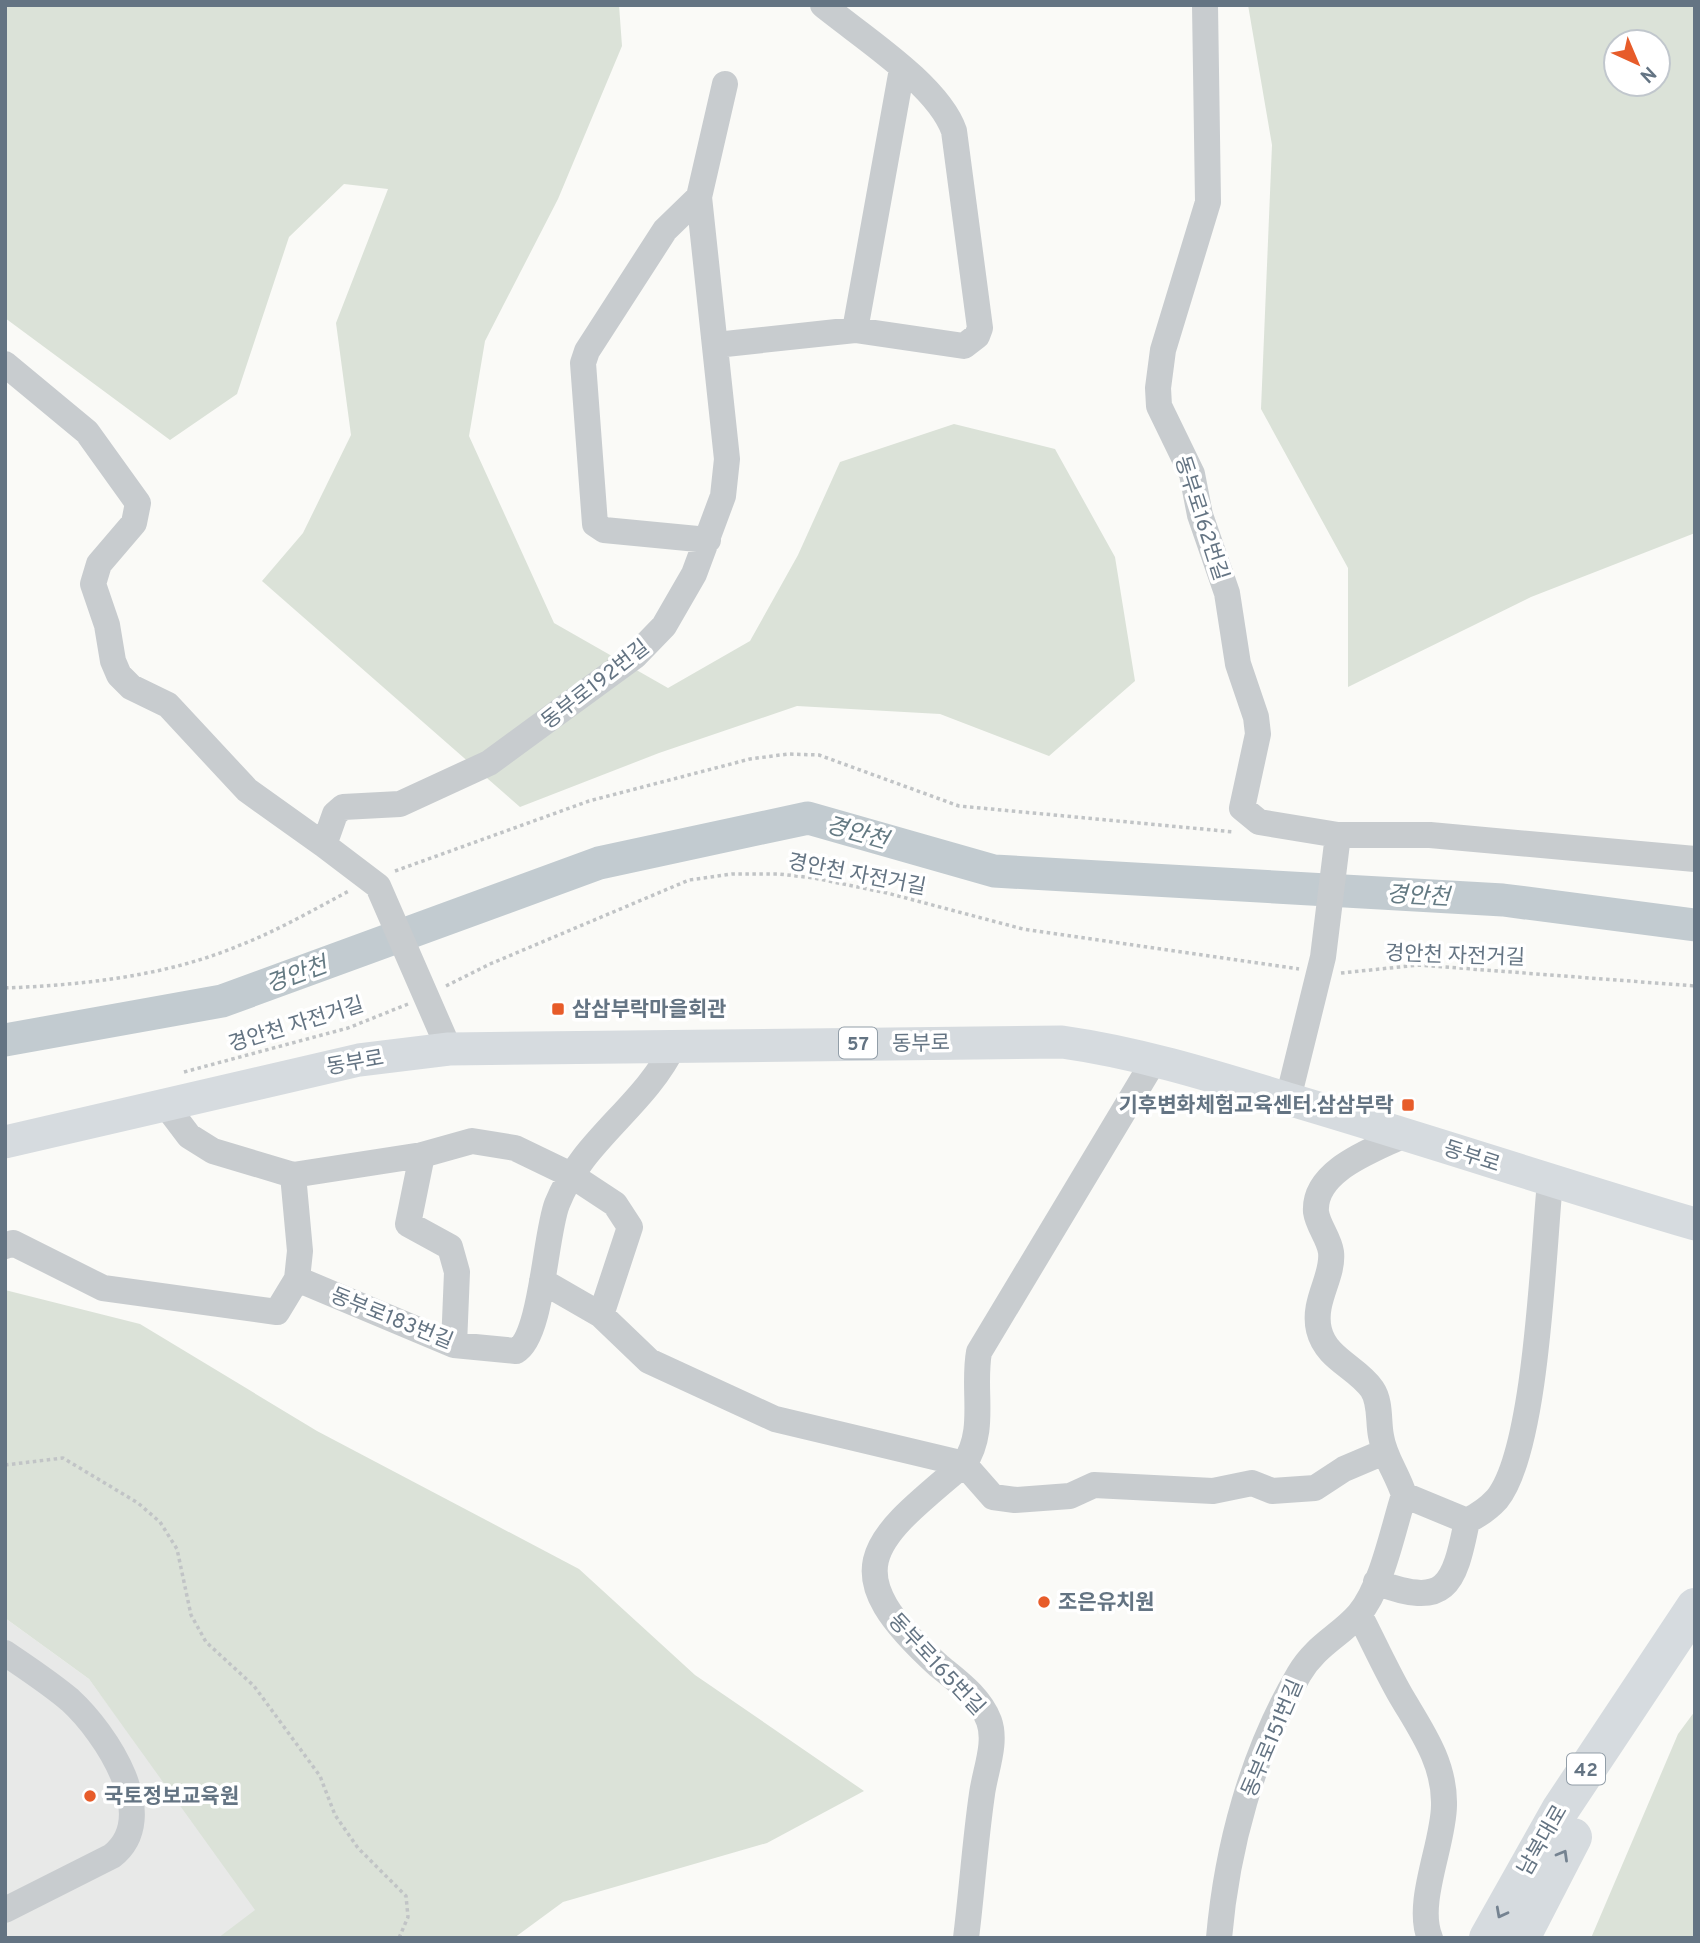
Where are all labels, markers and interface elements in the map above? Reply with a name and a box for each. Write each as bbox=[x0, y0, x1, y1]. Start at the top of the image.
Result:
north arrow bbox=[1602, 28, 1672, 98]
text: N bbox=[1634, 60, 1661, 87]
street label: 동부로162번길 bbox=[1168, 453, 1233, 584]
street label: 동부로192번길 bbox=[536, 635, 655, 736]
water label: 경안천 bbox=[822, 812, 894, 858]
street label: 경안천 자전거길 bbox=[785, 849, 928, 902]
water label: 경안천 bbox=[1385, 881, 1453, 914]
street label: 경안천 자전거길 bbox=[1384, 941, 1525, 972]
water label: 경안천 bbox=[262, 951, 334, 1001]
street label: 경안천 자전거길 bbox=[225, 992, 367, 1059]
place label: 삼삼부락마을회관 bbox=[572, 997, 727, 1024]
marker: 삼삼부락마을회관 bbox=[550, 1001, 566, 1017]
road number: 57 bbox=[839, 1028, 877, 1058]
street label: 동부로 bbox=[892, 1030, 950, 1059]
street label: 동부로 bbox=[324, 1045, 386, 1082]
place label: 기후변화체험교육센터.삼삼부락 bbox=[1118, 1093, 1394, 1120]
marker: 기후변화체험교육센터.삼삼부락 bbox=[1400, 1097, 1416, 1113]
street label: 동부로 bbox=[1440, 1136, 1503, 1179]
street label: 동부로183번길 bbox=[326, 1283, 457, 1356]
place label: 조은유치원 bbox=[1058, 1590, 1155, 1617]
marker: 조은유치원 bbox=[1036, 1594, 1052, 1610]
street label: 동부로165번길 bbox=[882, 1608, 990, 1722]
street label: 동부로151번길 bbox=[1236, 1676, 1310, 1802]
road number: 42 bbox=[1567, 1754, 1605, 1784]
place label: 국토정보교육원 bbox=[104, 1784, 239, 1811]
marker: 국토정보교육원 bbox=[82, 1788, 98, 1804]
street label: 남북대로 bbox=[1512, 1801, 1574, 1881]
one-way arrow bbox=[1555, 1850, 1568, 1863]
one-way arrow bbox=[1496, 1906, 1510, 1918]

